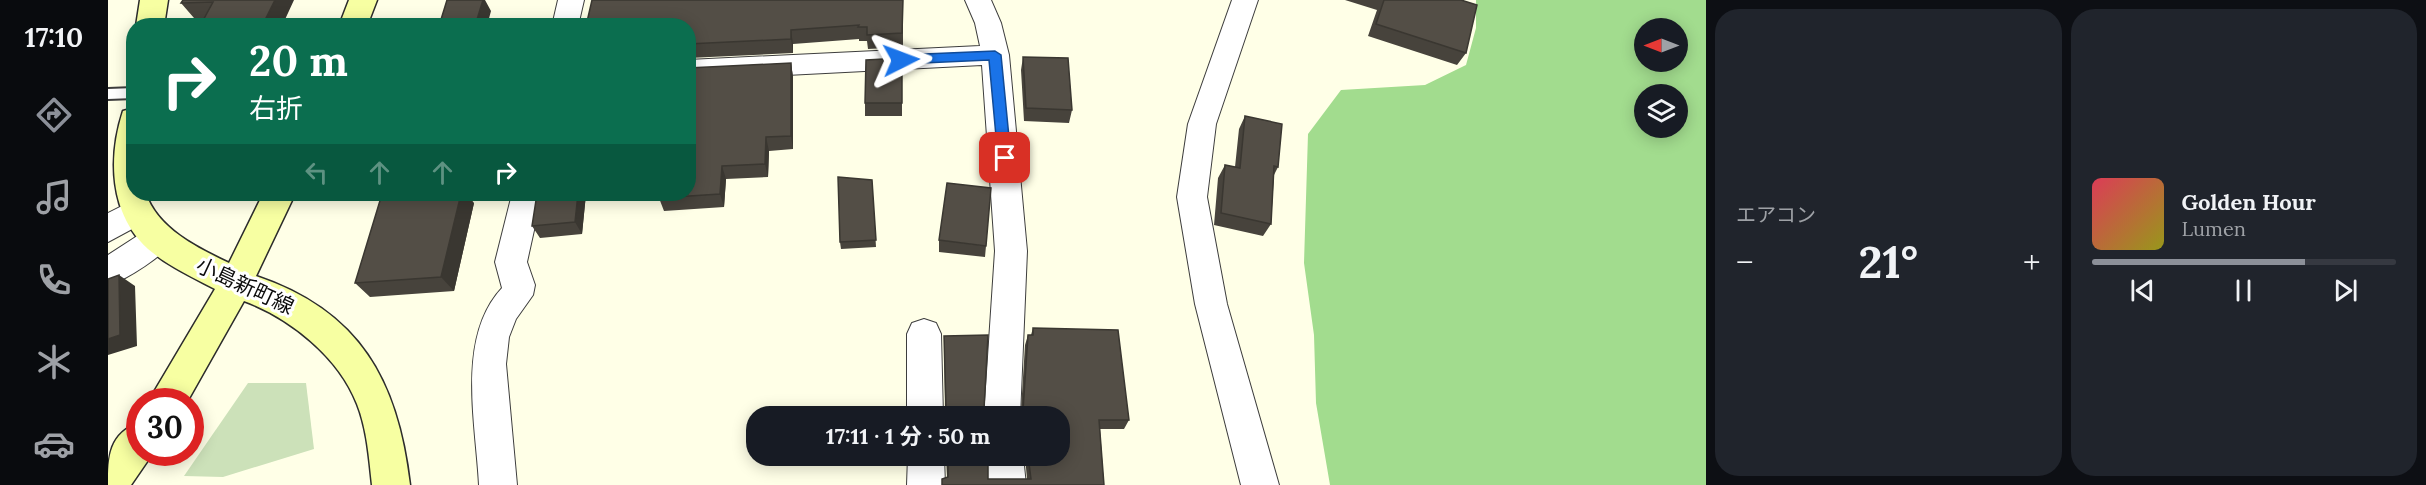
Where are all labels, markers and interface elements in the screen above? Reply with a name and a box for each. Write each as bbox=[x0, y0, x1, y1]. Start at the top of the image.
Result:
north arrow bbox=[1634, 18, 1688, 72]
map controls bbox=[1634, 18, 1688, 138]
text: 17:10 bbox=[25, 20, 83, 54]
position arrow bbox=[869, 28, 933, 92]
text: 20 m bbox=[249, 34, 348, 88]
icon: right bbox=[150, 42, 228, 120]
button: layers bbox=[1634, 84, 1688, 138]
text: 右折 bbox=[249, 91, 303, 125]
icon: directions bbox=[33, 94, 75, 136]
pin bbox=[979, 132, 1030, 183]
icon: arrive bbox=[988, 141, 1021, 174]
icon: left bbox=[300, 156, 333, 189]
icon: ahead bbox=[363, 156, 396, 189]
icon: ahead bbox=[426, 156, 459, 189]
icon: right bbox=[489, 156, 522, 189]
icon: music bbox=[33, 176, 75, 218]
text: Golden Hour bbox=[2182, 188, 2316, 216]
text: エアコン bbox=[1736, 202, 1816, 227]
text: Lumen bbox=[2182, 216, 2246, 241]
text: 21° bbox=[1859, 233, 1918, 290]
text: − bbox=[1736, 241, 1754, 283]
text: + bbox=[2023, 241, 2040, 283]
street label: 小島新町線 bbox=[192, 251, 298, 320]
icon: phone bbox=[33, 259, 75, 301]
icon: previous bbox=[2126, 274, 2159, 307]
icon: pause bbox=[2227, 274, 2260, 307]
icon: next bbox=[2329, 274, 2362, 307]
icon: climate bbox=[33, 341, 75, 383]
speed limit sign: 30 bbox=[126, 388, 204, 466]
text: 17:11 · 1 分 · 50 m bbox=[826, 422, 990, 450]
icon: car bbox=[33, 423, 75, 465]

